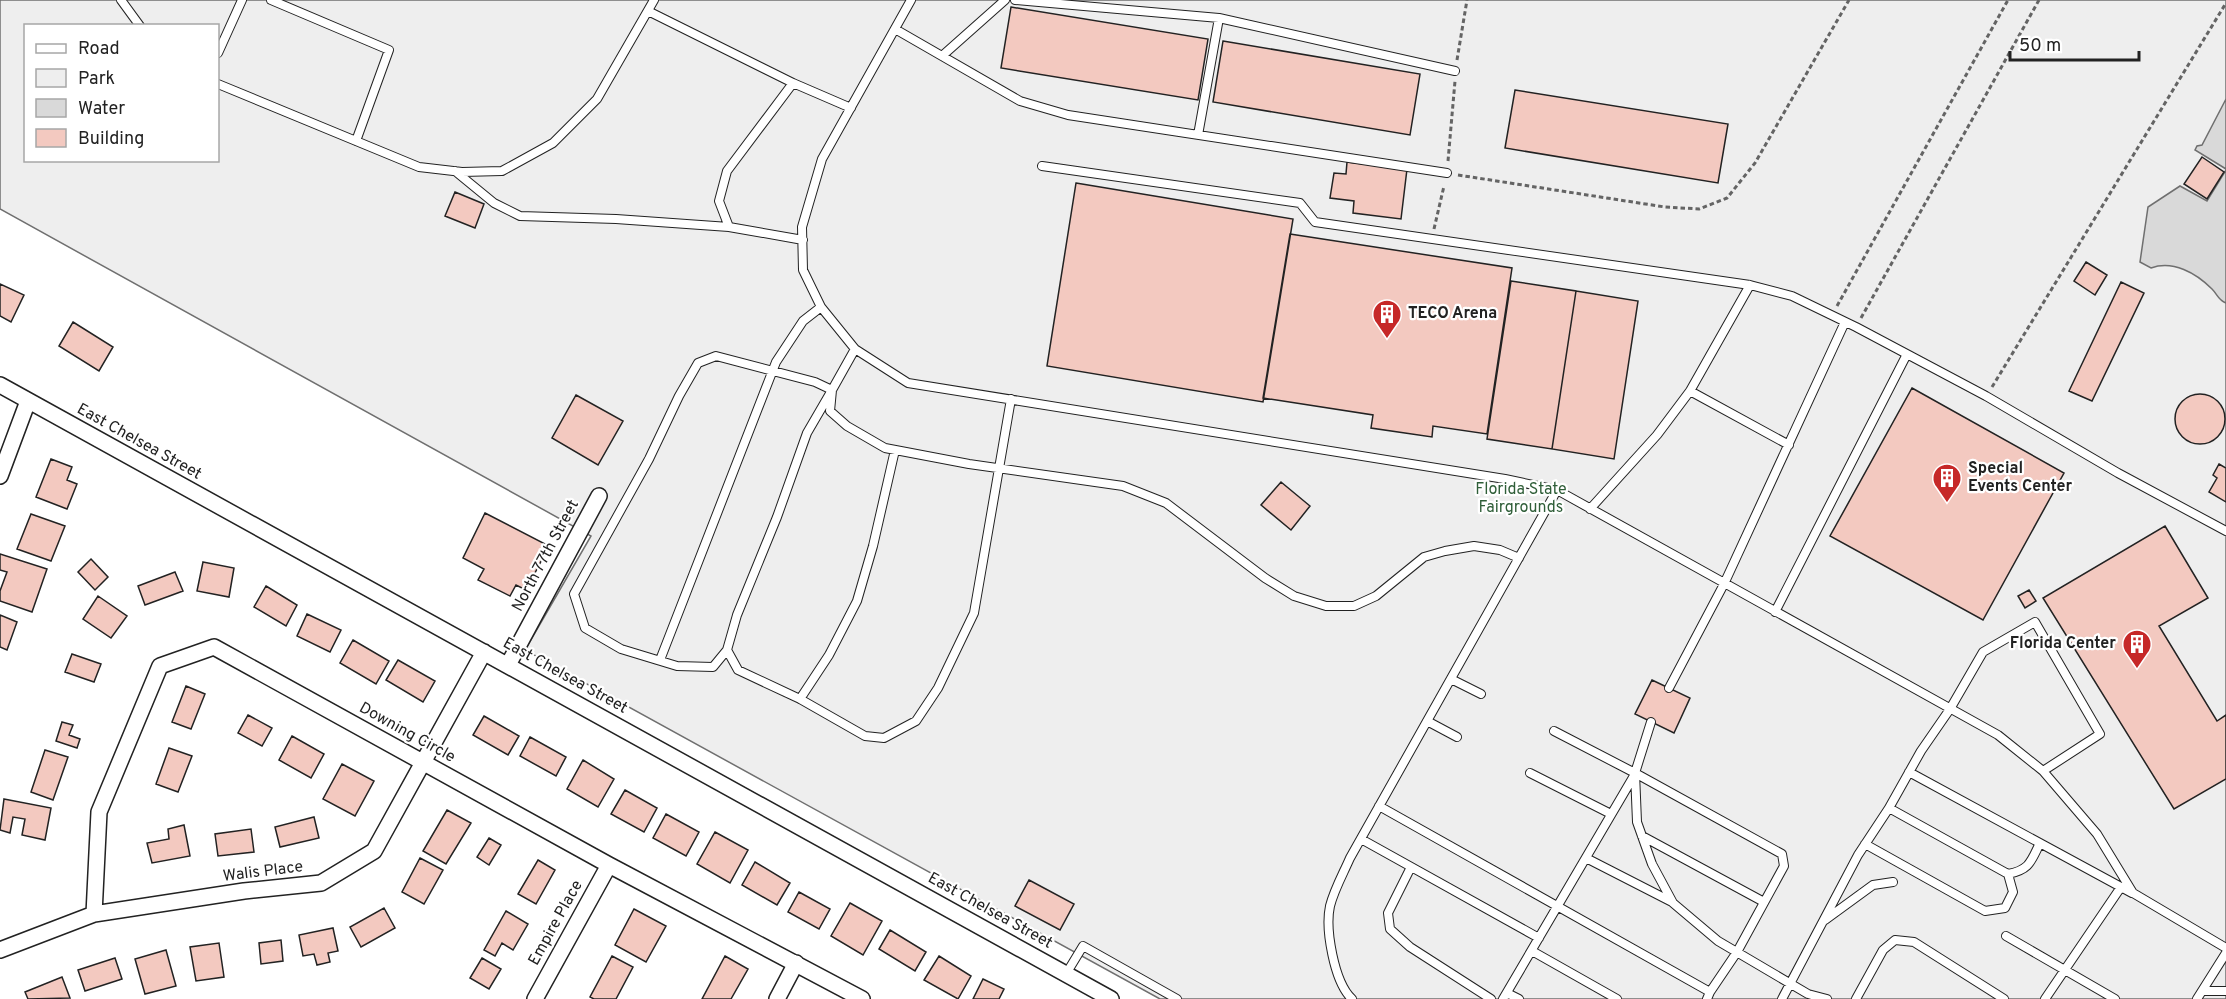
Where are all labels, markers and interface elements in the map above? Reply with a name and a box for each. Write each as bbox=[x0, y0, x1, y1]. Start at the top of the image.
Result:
legend bbox=[24, 24, 219, 162]
scale bar bbox=[2010, 24, 2139, 62]
text: 50 m bbox=[2019, 35, 2061, 58]
text: Road bbox=[78, 38, 120, 61]
text: Park bbox=[78, 68, 115, 91]
text: Water bbox=[78, 98, 125, 121]
text: Building bbox=[78, 128, 144, 151]
building icon: TECO Arena bbox=[1371, 298, 1403, 340]
place label: TECO Arena bbox=[1408, 304, 1497, 324]
street label: East Chelsea Street bbox=[73, 399, 205, 485]
place label: Special Events Center bbox=[1968, 459, 2073, 497]
building icon: Special Events Center bbox=[1931, 462, 1963, 504]
park label: Florida State Fairgrounds bbox=[1475, 480, 1567, 518]
street label: North 77th Street bbox=[508, 497, 584, 615]
building icon: Florida Center bbox=[2121, 628, 2153, 670]
street label: East Chelsea Street bbox=[499, 633, 631, 719]
place label: Florida Center bbox=[2010, 634, 2116, 654]
street label: Downing Circle bbox=[355, 698, 459, 768]
street label: Walis Place bbox=[222, 857, 304, 887]
street label: East Chelsea Street bbox=[924, 868, 1056, 954]
street label: Empire Place bbox=[524, 877, 588, 969]

